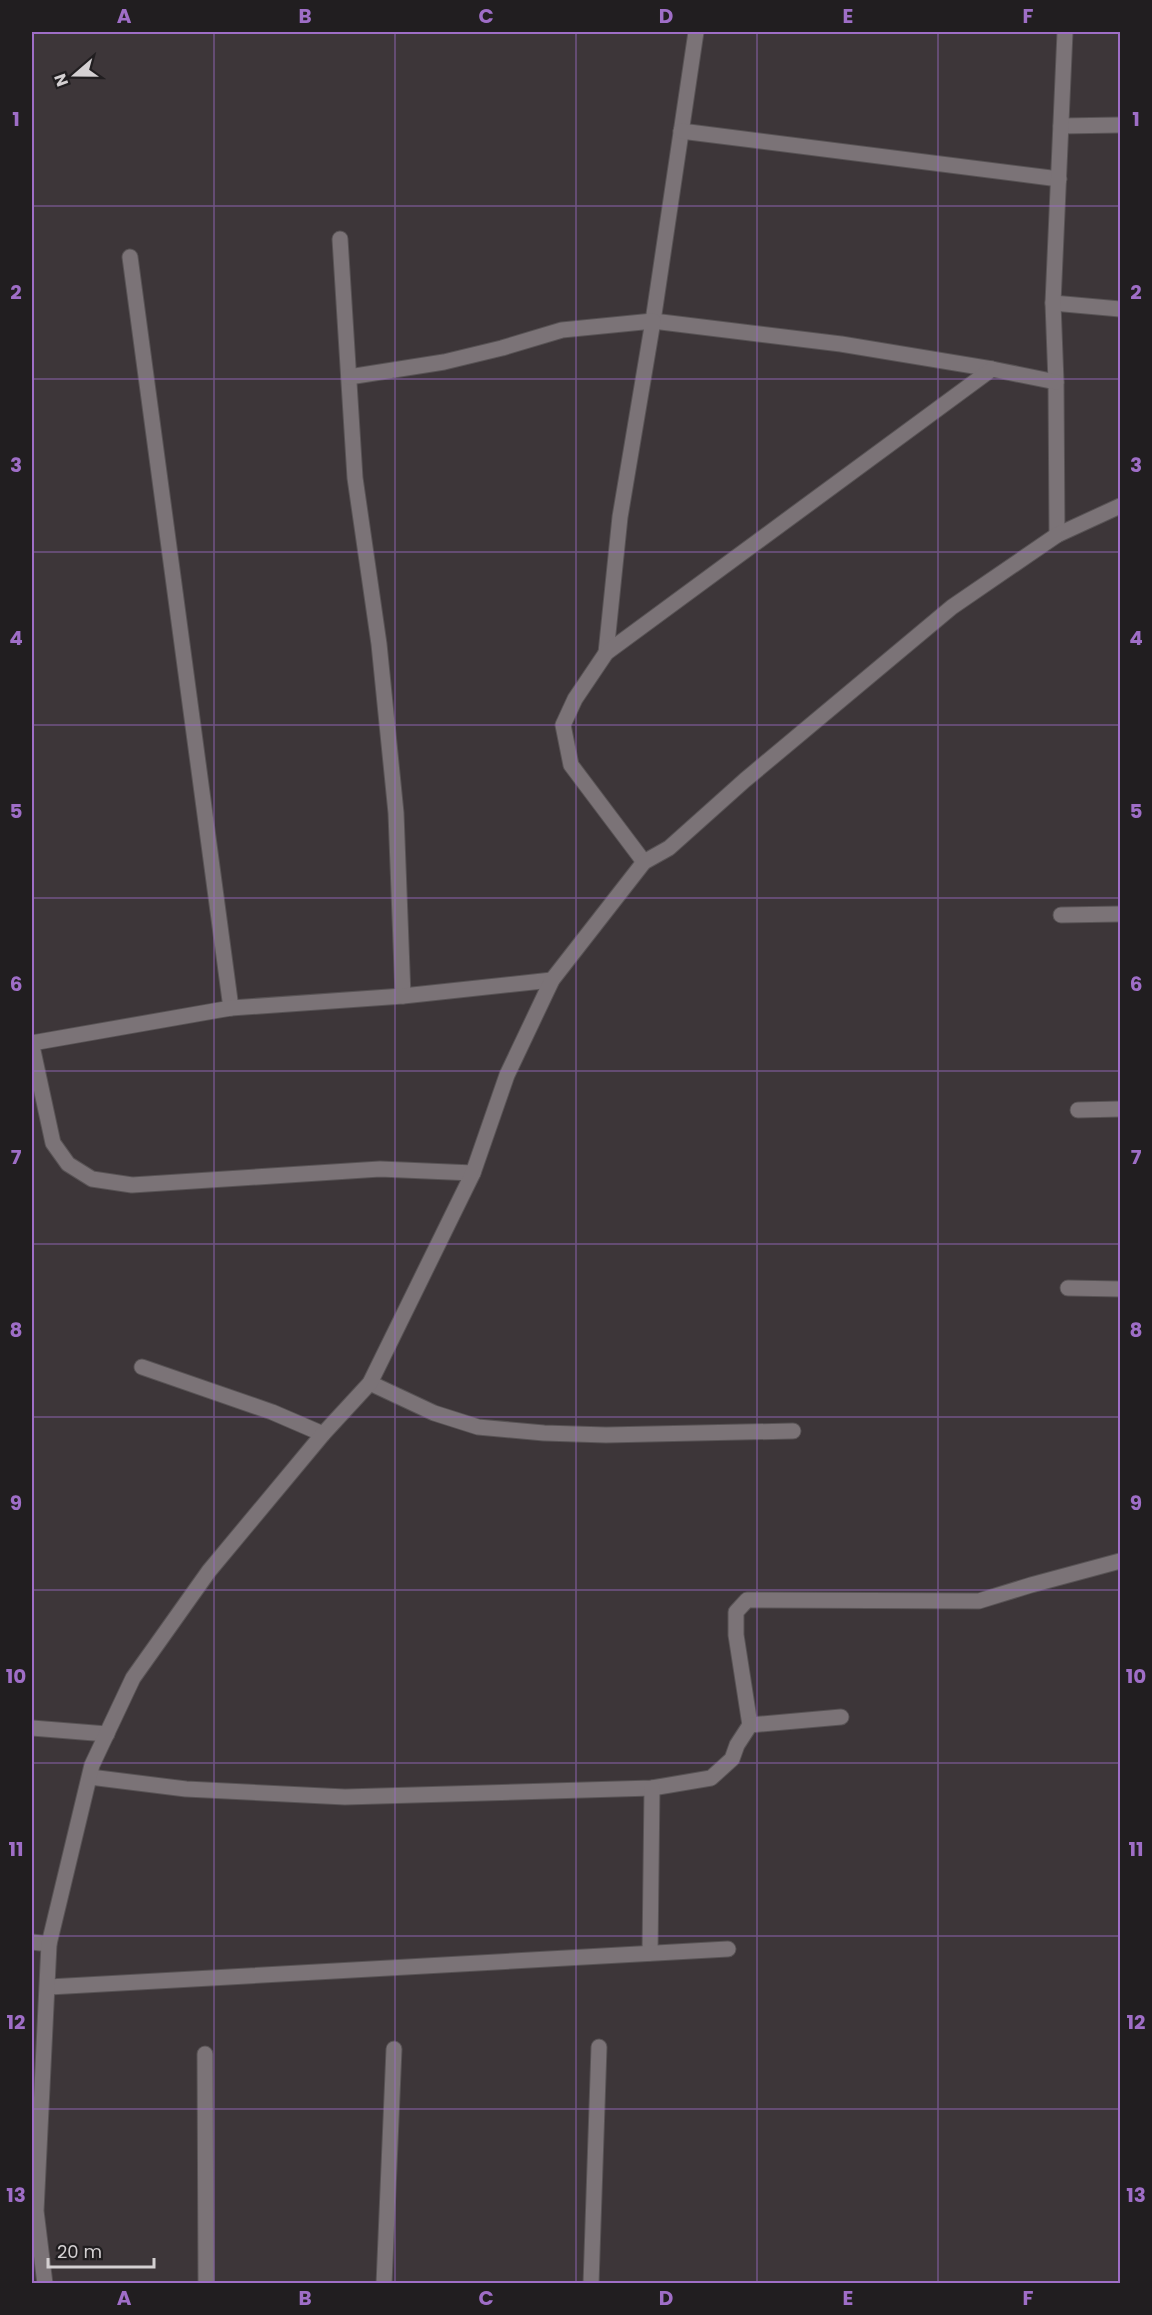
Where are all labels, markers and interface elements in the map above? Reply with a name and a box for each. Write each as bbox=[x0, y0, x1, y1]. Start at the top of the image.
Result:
text: A bbox=[117, 2, 132, 30]
text: B bbox=[298, 2, 312, 30]
text: C bbox=[478, 2, 494, 30]
text: D bbox=[659, 2, 673, 30]
text: E bbox=[843, 2, 853, 30]
text: F bbox=[1023, 2, 1034, 30]
north arrow bbox=[45, 45, 105, 105]
text: N bbox=[49, 70, 74, 90]
text: 1 bbox=[12, 105, 20, 133]
text: 1 bbox=[1132, 105, 1140, 133]
text: 2 bbox=[10, 278, 22, 306]
text: 2 bbox=[1130, 278, 1142, 306]
text: 3 bbox=[10, 451, 22, 479]
text: 3 bbox=[1130, 451, 1142, 479]
text: 4 bbox=[9, 624, 23, 652]
text: 4 bbox=[1129, 624, 1143, 652]
text: 5 bbox=[10, 797, 23, 825]
text: 5 bbox=[1130, 797, 1143, 825]
text: 6 bbox=[10, 970, 22, 998]
text: 6 bbox=[1130, 970, 1142, 998]
text: 7 bbox=[11, 1143, 22, 1171]
text: 7 bbox=[1131, 1143, 1142, 1171]
text: 8 bbox=[10, 1316, 22, 1344]
text: 8 bbox=[1130, 1316, 1142, 1344]
text: 9 bbox=[10, 1489, 22, 1517]
text: 9 bbox=[1130, 1489, 1142, 1517]
text: 10 bbox=[6, 1662, 26, 1690]
text: 10 bbox=[1126, 1662, 1146, 1690]
text: 11 bbox=[8, 1835, 24, 1863]
text: 11 bbox=[1128, 1835, 1144, 1863]
text: 12 bbox=[7, 2008, 25, 2036]
text: 12 bbox=[1127, 2008, 1145, 2036]
text: 13 bbox=[6, 2181, 26, 2209]
text: 13 bbox=[1126, 2181, 1146, 2209]
scale bar bbox=[48, 2231, 154, 2269]
text: 20 m bbox=[57, 2239, 102, 2264]
text: A bbox=[117, 2284, 132, 2312]
text: B bbox=[298, 2284, 312, 2312]
text: C bbox=[478, 2284, 494, 2312]
text: D bbox=[659, 2284, 673, 2312]
text: E bbox=[843, 2284, 853, 2312]
text: F bbox=[1023, 2284, 1034, 2312]

